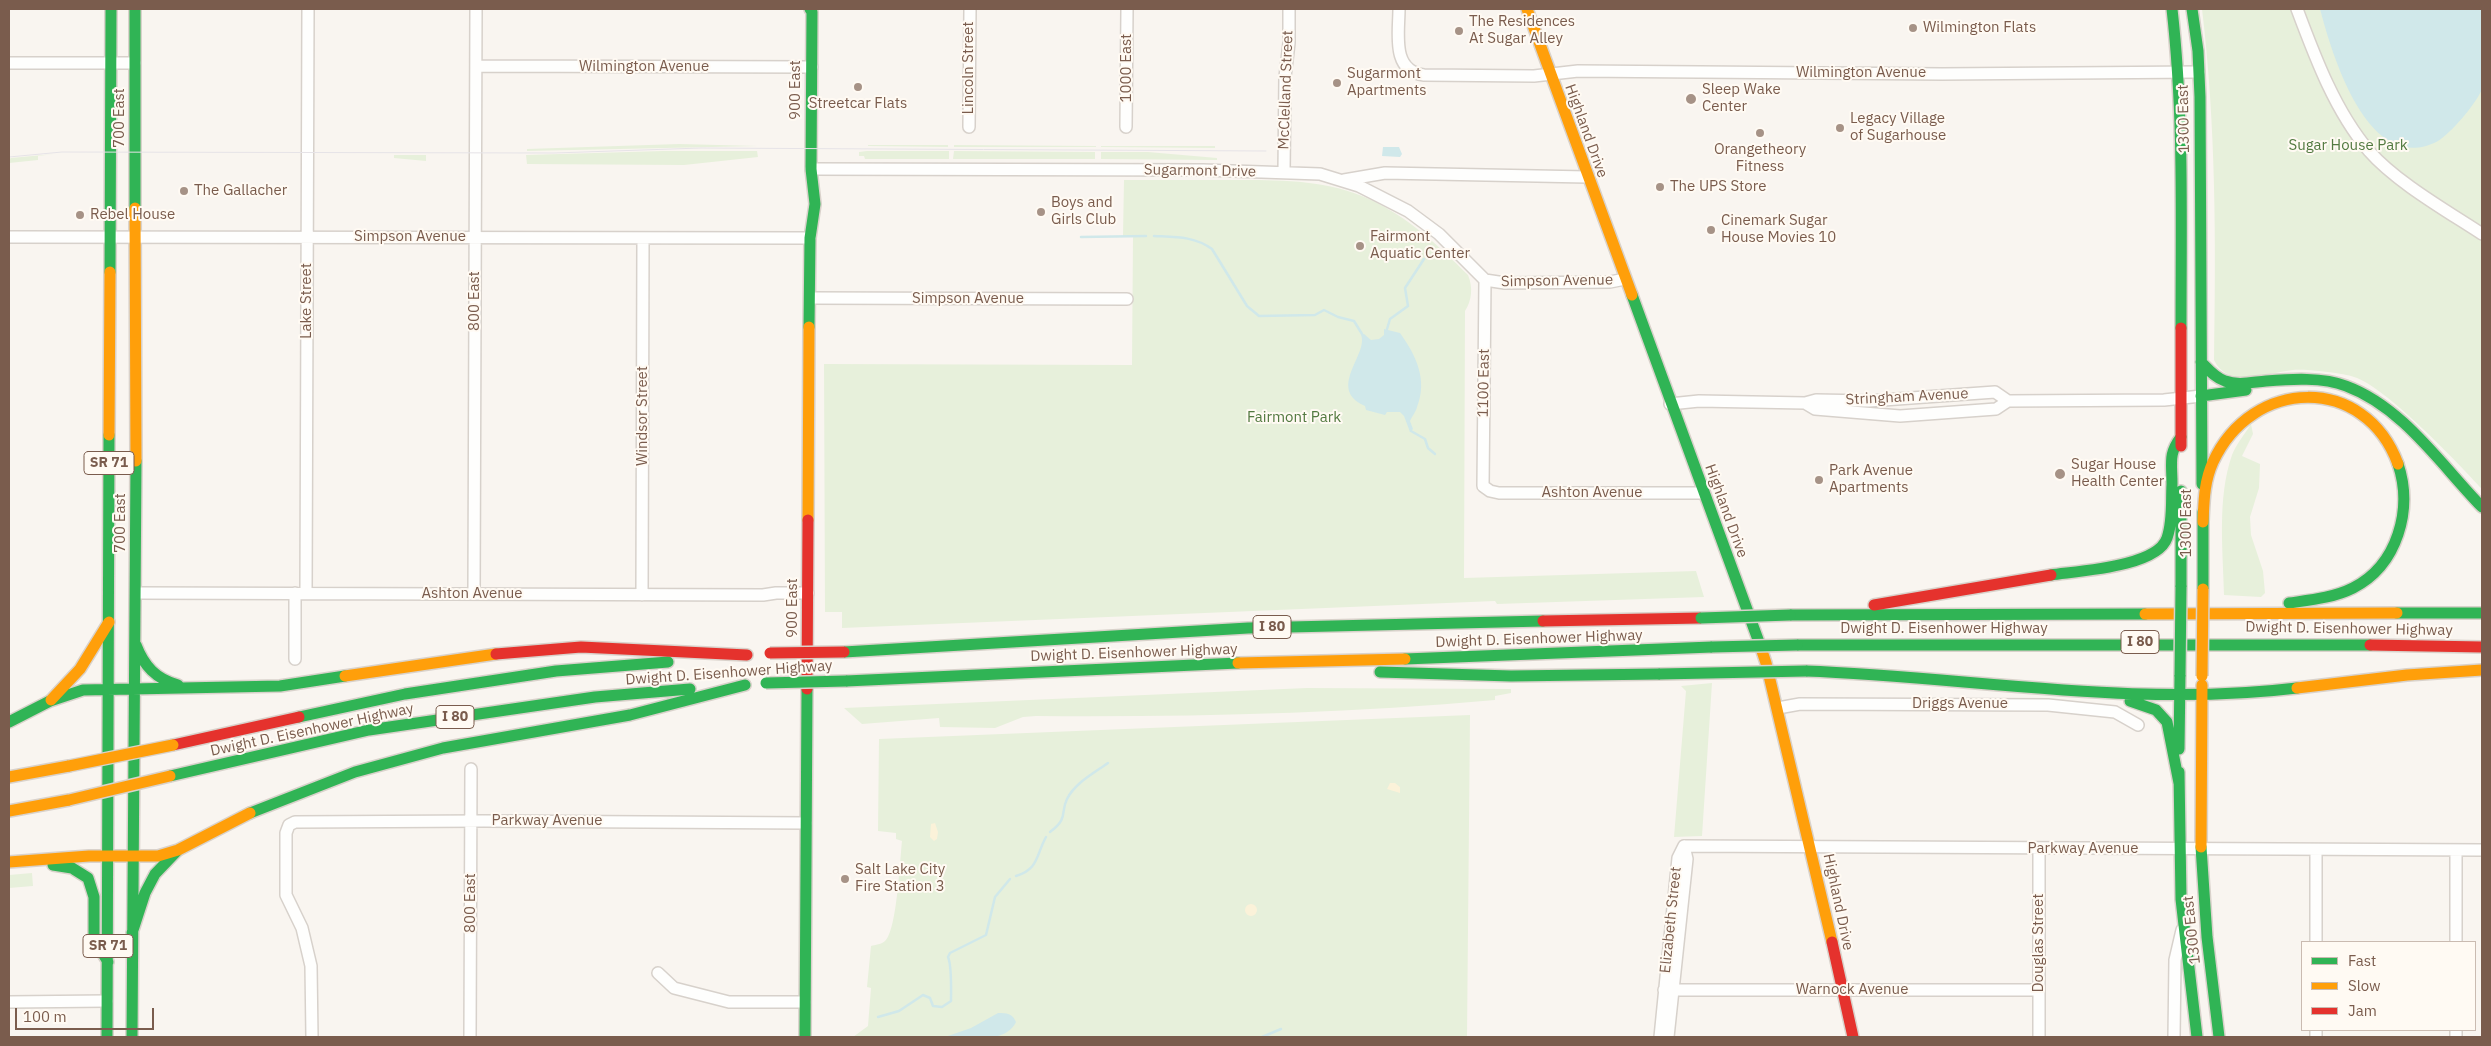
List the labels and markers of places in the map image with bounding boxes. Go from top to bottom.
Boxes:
place label: The Residences At Sugar Alley [1469,13,1575,48]
place label: Wilmington Flats [1923,19,2036,37]
marker: Wilmington Flats [1907,22,1919,34]
marker: The Residences At Sugar Alley [1453,25,1465,37]
place label: Sugarmont Apartments [1347,65,1427,100]
marker: Sugarmont Apartments [1331,77,1343,89]
marker: Streetcar Flats [852,81,864,93]
place label: Sleep Wake Center [1702,81,1781,116]
marker: Sleep Wake Center [1684,92,1698,106]
place label: Streetcar Flats [809,95,907,113]
place label: Legacy Village of Sugarhouse [1850,110,1946,145]
marker: Legacy Village of Sugarhouse [1834,122,1846,134]
marker: Orangetheory Fitness [1754,127,1766,139]
place label: Orangetheory Fitness [1714,141,1806,176]
place label: The UPS Store [1670,178,1766,196]
marker: The UPS Store [1654,181,1666,193]
place label: The Gallacher [194,182,287,200]
marker: The Gallacher [178,185,190,197]
place label: Boys and Girls Club [1051,194,1116,229]
place label: Rebel House [90,206,175,224]
marker: Boys and Girls Club [1035,206,1047,218]
marker: Rebel House [74,209,86,221]
place label: Cinemark Sugar House Movies 10 [1721,212,1836,247]
marker: Cinemark Sugar House Movies 10 [1705,224,1717,236]
place label: Fairmont Aquatic Center [1370,228,1470,263]
marker: Fairmont Aquatic Center [1354,240,1366,252]
place label: Sugar House Health Center [2071,456,2164,491]
place label: Park Avenue Apartments [1829,462,1913,497]
marker: Sugar House Health Center [2053,467,2067,481]
marker: Park Avenue Apartments [1813,474,1825,486]
place label: Salt Lake City Fire Station 3 [855,861,945,896]
marker: Salt Lake City Fire Station 3 [839,873,851,885]

